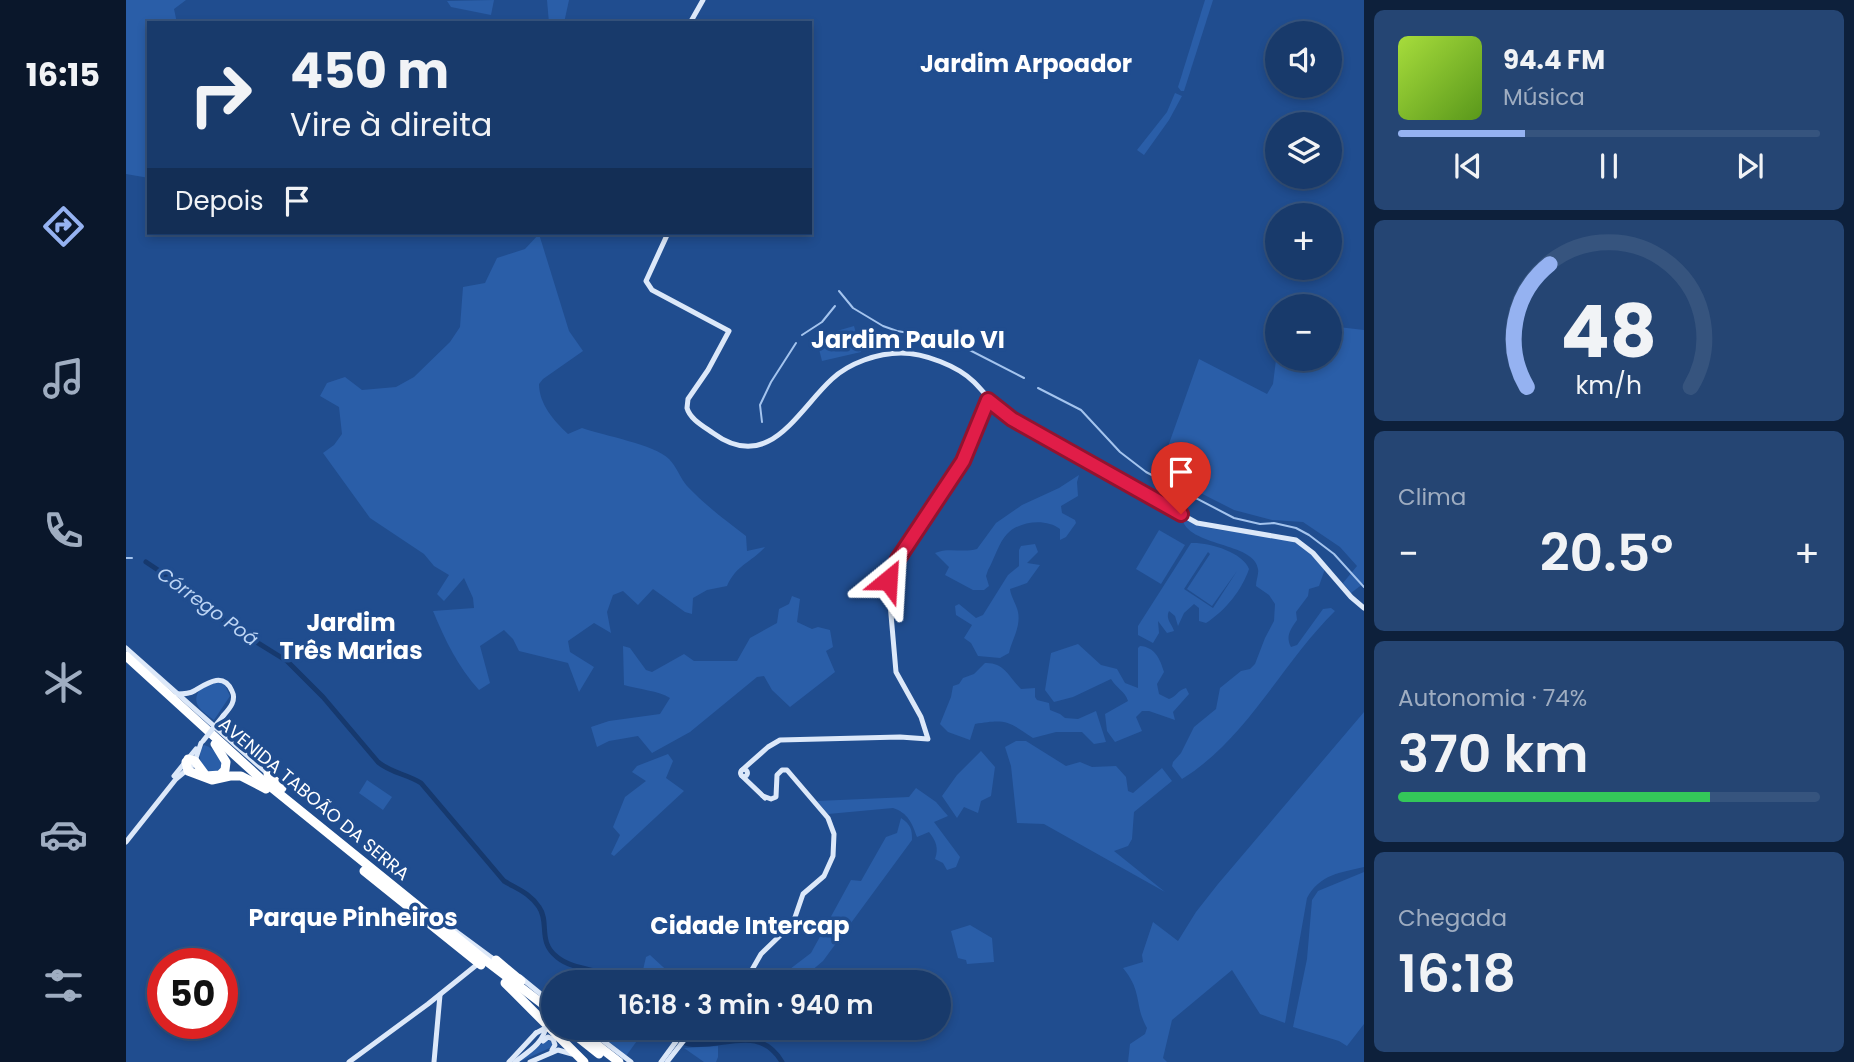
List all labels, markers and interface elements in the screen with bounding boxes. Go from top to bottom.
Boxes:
map controls [1265,21,1342,371]
button: sound [1265,21,1342,98]
text: 450 m [290,37,449,105]
text: 94.4 FM [1503,42,1605,78]
district label: Jardim Arpoador [920,47,1132,80]
icon: right [175,49,266,140]
text: 16:15 [26,52,100,97]
text: Música [1503,81,1585,113]
text: Vire à direita [290,102,492,147]
button: layers [1265,112,1342,189]
icon: previous [1449,147,1487,185]
icon: pause [1590,147,1628,185]
icon: next [1731,147,1769,185]
icon: arrive [278,182,316,220]
text: Depois [175,183,264,219]
icon: directions [39,202,88,251]
button: + [1265,203,1342,280]
text: 48 [1561,281,1657,382]
button: − [1265,294,1342,371]
district label: Jardim Paulo VI [811,323,1005,356]
icon: music [39,354,88,403]
text: km/h [1576,367,1642,402]
pin [1151,442,1211,514]
icon: arrive [1162,453,1200,491]
text: Clima [1398,481,1466,513]
icon: phone [39,506,88,555]
text: 20.5° [1540,516,1673,589]
text: − [1398,527,1419,580]
text: + [1794,527,1820,580]
position arrow [851,543,925,617]
water label: Córrego Poá [151,560,264,653]
district label: Jardim Três Marias [279,606,423,667]
icon: climate [39,658,88,707]
text: Autonomia · 74% [1398,682,1587,714]
street label: AVENIDA TABOÃO DA SERRA [214,711,415,886]
text: 370 km [1398,717,1588,790]
icon: car [39,810,88,859]
district label: Parque Pinheiros [248,901,458,934]
text: Chegada [1398,902,1507,934]
district label: Cidade Intercap [650,909,850,942]
text: 16:18 [1398,937,1516,1010]
speed limit sign: 50 [147,948,238,1039]
icon: filters [39,961,88,1010]
text: 16:18 · 3 min · 940 m [619,987,873,1023]

